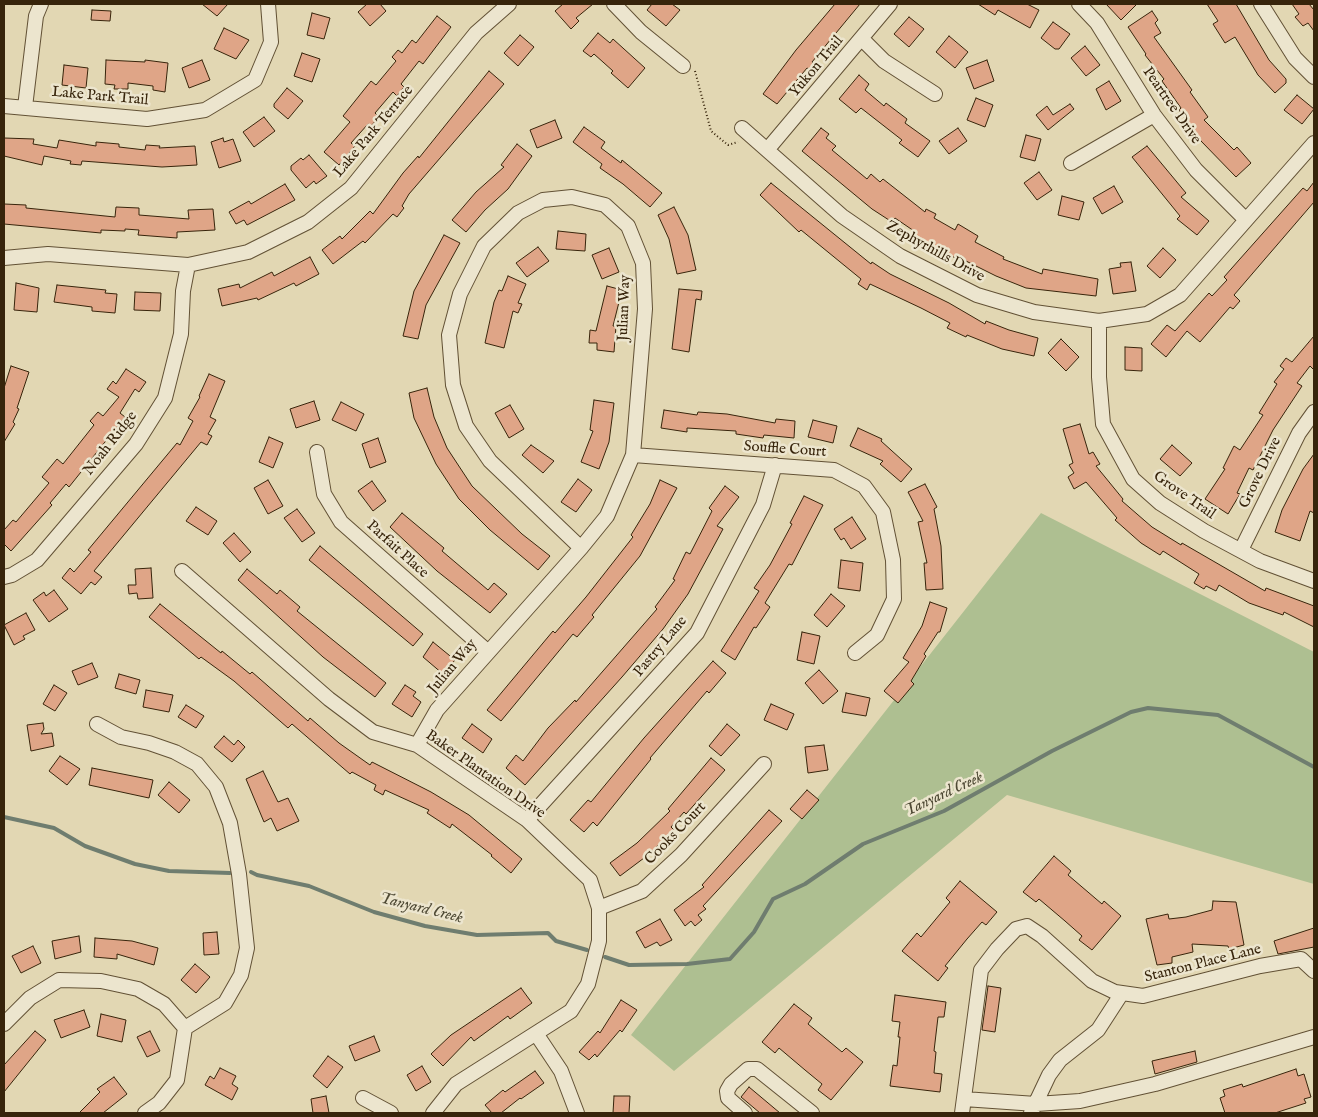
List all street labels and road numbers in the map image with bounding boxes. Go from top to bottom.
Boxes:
street label: Yukon Trail [786,33,848,101]
street label: Peartree Drive [1138,64,1204,148]
street label: Lake Park Terrace [330,82,418,182]
street label: Lake Park Trail [51,84,149,110]
street label: Zephyrhills Drive [883,218,987,286]
street label: Julian Way [615,274,635,342]
street label: Noah Ridge [80,408,142,480]
street label: Grove Drive [1236,434,1286,512]
street label: Souffle Court [743,438,827,462]
street label: Grove Trail [1149,468,1219,524]
street label: Parfait Place [362,517,432,583]
street label: Pastry Lane [630,613,692,681]
street label: Julian Way [425,636,481,698]
street label: Baker Plantation Drive [422,727,548,823]
street label: Cooks Court [642,799,710,869]
street label: Stanton Place Lane [1143,941,1263,987]

